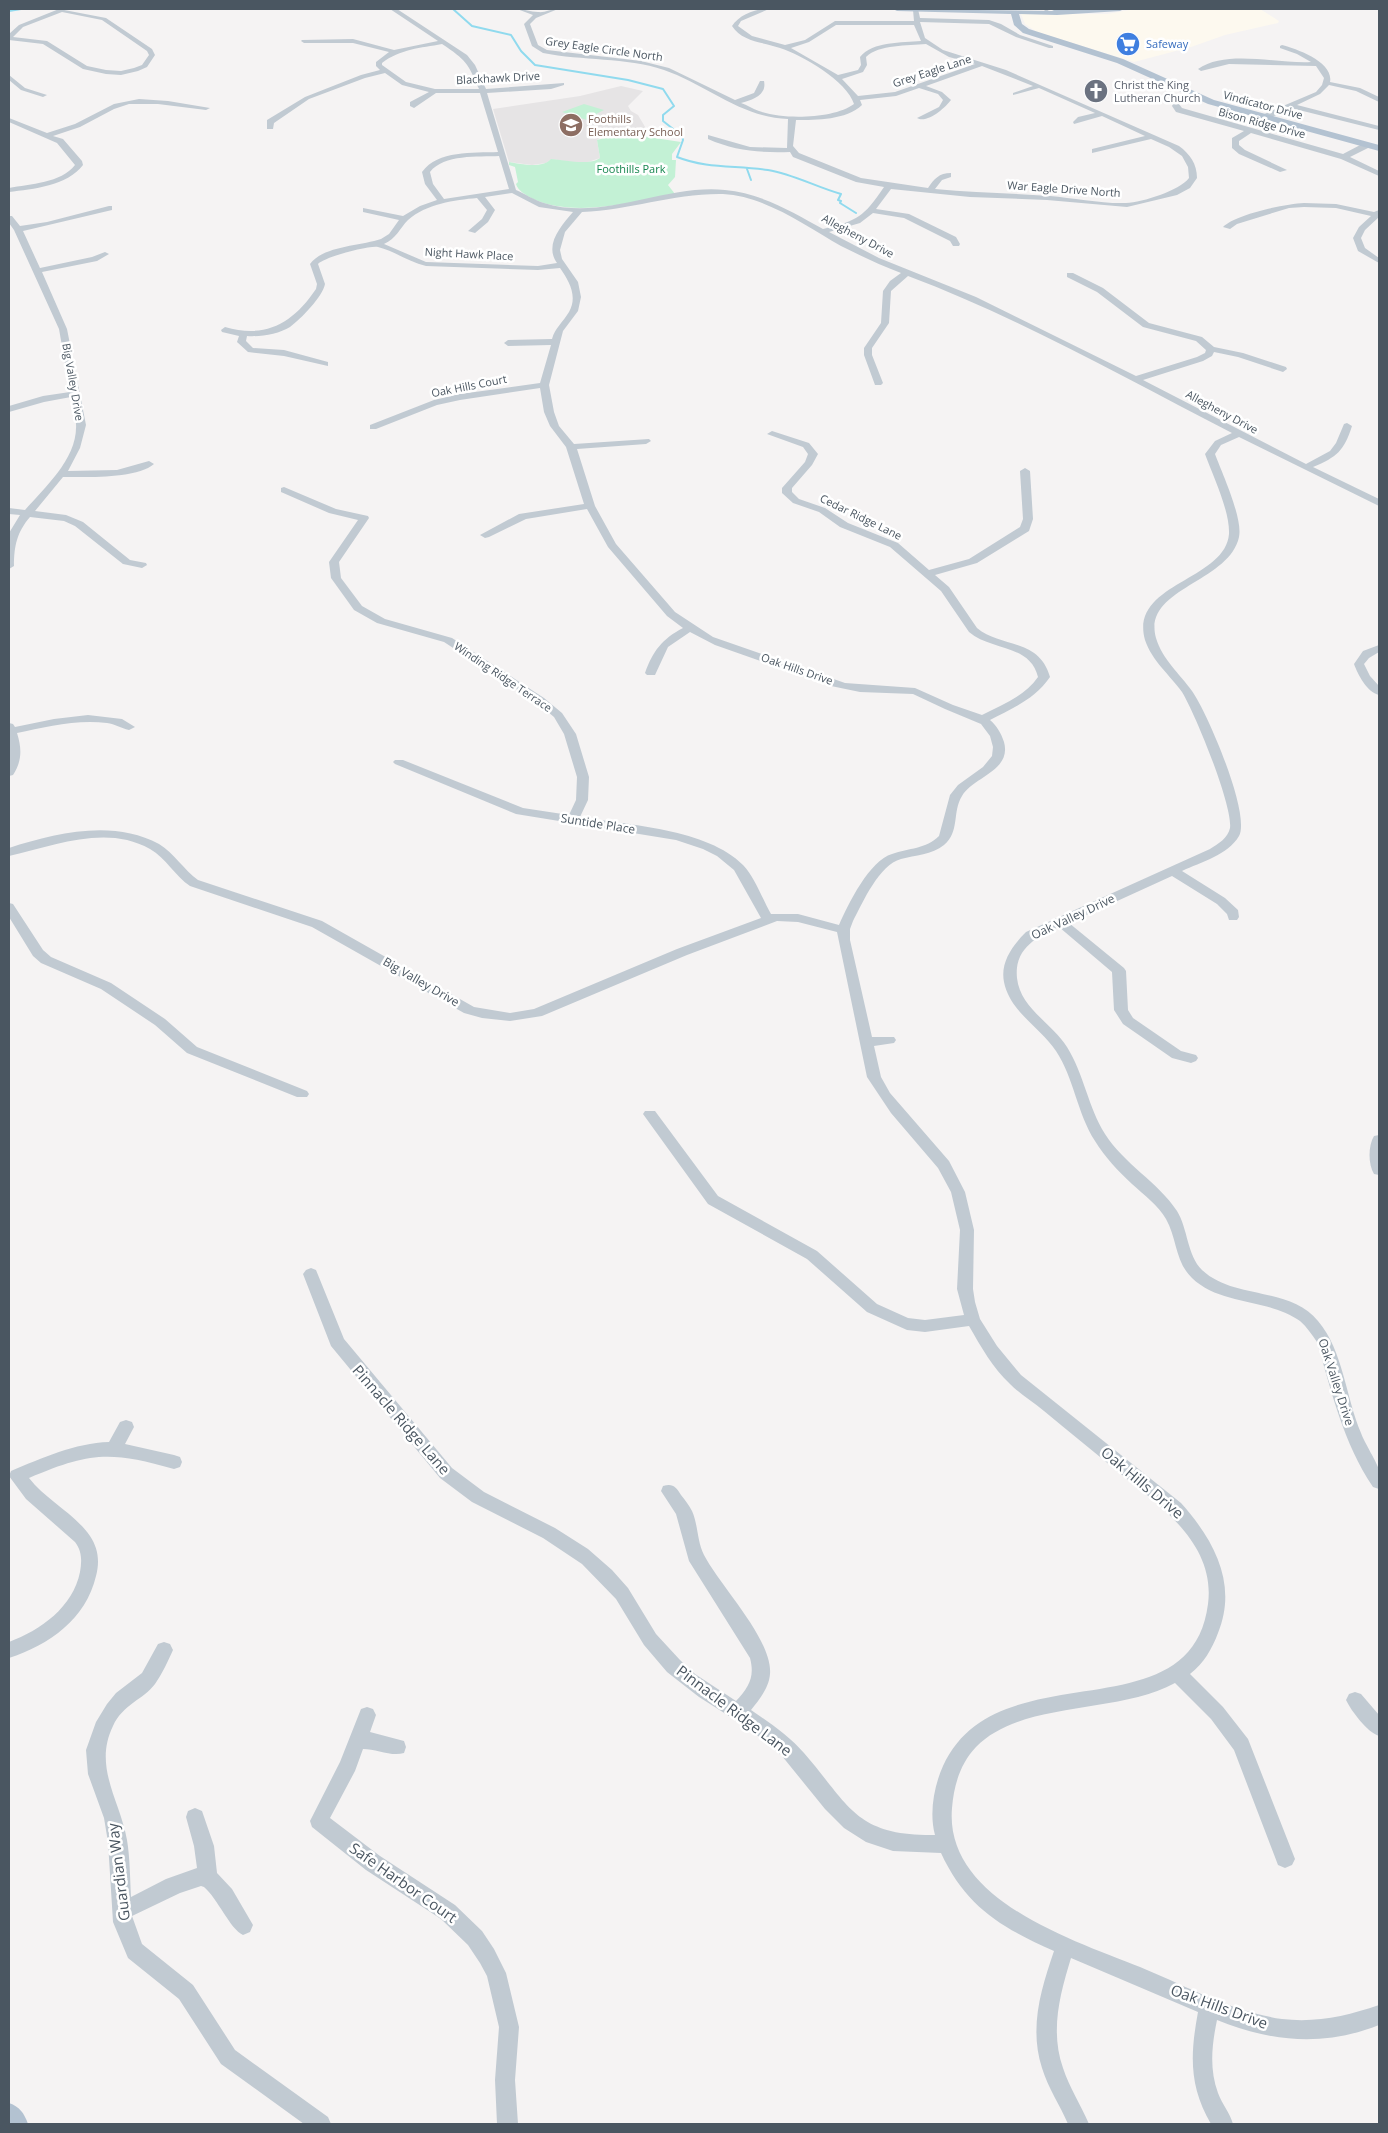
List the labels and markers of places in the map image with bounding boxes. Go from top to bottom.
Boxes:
supermarket icon: Safeway [1115,31,1141,57]
place label: Safeway [1146,36,1189,51]
place label: Christ the King Lutheran Church [1114,77,1200,105]
church icon: Christ the King Lutheran Church [1083,78,1109,104]
place label: Foothills Elementary School [588,111,683,139]
school or university icon: Foothills Elementary School [558,112,584,138]

